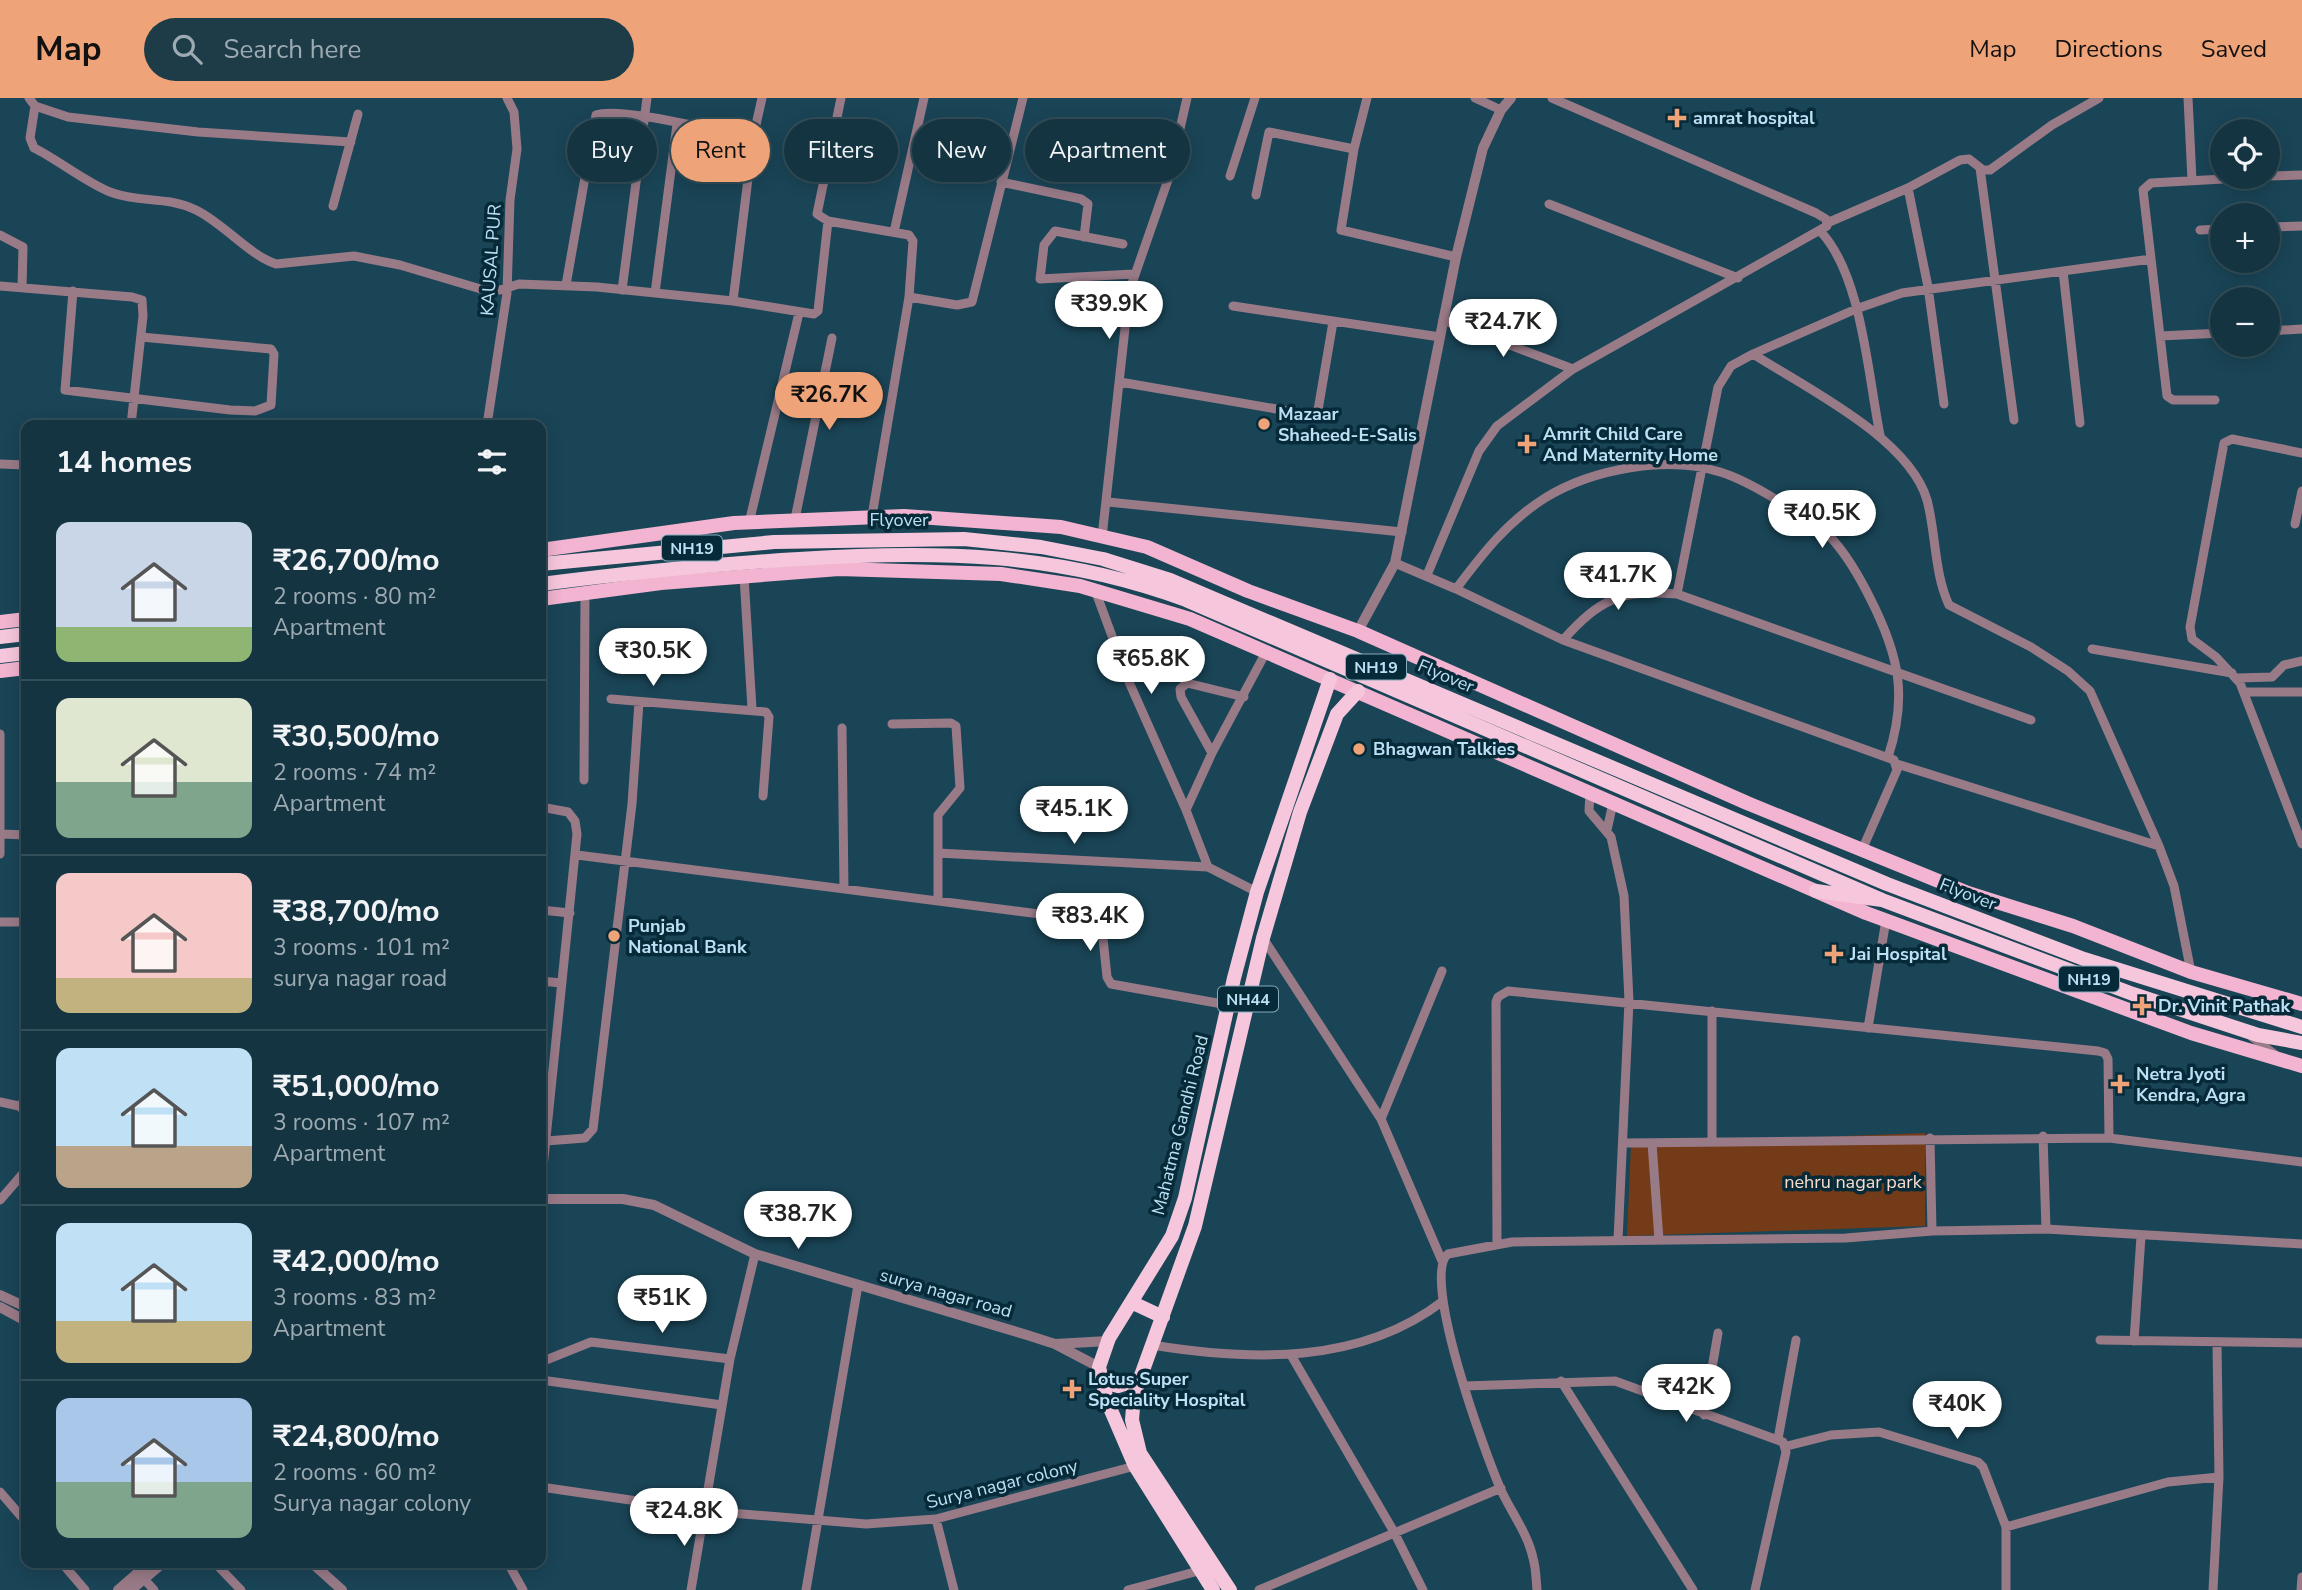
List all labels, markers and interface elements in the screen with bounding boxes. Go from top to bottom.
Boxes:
search box [144,18,634,81]
text: Map [35,27,102,72]
icon: search [168,30,206,68]
text: Search here [224,32,361,67]
text: Map [1969,33,2016,65]
text: Directions [2054,33,2163,65]
text: Saved [2201,33,2267,65]
place label: amrat hospital [1693,106,1815,130]
marker: amrat hospital [1667,108,1687,128]
chip: Buy [567,119,657,182]
chip: Rent [671,119,770,182]
chip: Filters [784,119,898,182]
chip: New [912,119,1011,182]
chip: Apartment [1025,119,1190,182]
map controls [2210,119,2280,357]
button: locate [2210,119,2280,189]
street label: KAUSAL PUR [475,203,507,317]
button: + [2210,203,2280,273]
pin: ₹39.9K [1052,282,1166,341]
button: − [2210,287,2280,357]
text: ₹39.9K [1071,288,1147,319]
pin: ₹24.7K [1446,300,1560,359]
text: ₹24.7K [1465,306,1541,337]
pin: ₹26.7K [772,372,886,432]
text: ₹26.7K [791,379,867,410]
place label: Mazaar Shaheed-E-Salis [1278,402,1417,447]
marker: Mazaar Shaheed-E-Salis [1256,416,1272,432]
place label: Amrit Child Care And Maternity Home [1543,422,1718,467]
marker: Amrit Child Care And Maternity Home [1517,434,1537,454]
text: 14 homes [56,442,192,483]
icon: filters [473,443,511,481]
pin: ₹40.5K [1765,490,1879,550]
text: ₹40.5K [1784,497,1860,528]
street label: Flyover [869,508,929,532]
road number: NH19 [662,536,722,561]
text: ₹26,700/mo [273,540,440,581]
icon: home [112,550,196,634]
pin: ₹41.7K [1561,552,1675,612]
text: ₹41.7K [1580,559,1656,590]
text: 2 rooms · 80 m² [273,581,436,612]
text: Apartment [273,612,385,643]
pin: ₹30.5K [596,628,710,688]
text: ₹30.5K [615,635,691,666]
pin: ₹65.8K [1094,636,1208,696]
text: ₹65.8K [1113,643,1189,674]
street label: Flyover [1414,653,1478,699]
road number: NH19 [1346,654,1406,680]
text: ₹30,500/mo [273,716,440,757]
icon: home [112,726,196,810]
place label: Bhagwan Talkies [1373,737,1515,761]
marker: Bhagwan Talkies [1351,741,1367,757]
text: 2 rooms · 74 m² [273,757,436,788]
pin: ₹45.1K [1017,786,1131,846]
text: Apartment [273,788,385,819]
text: ₹45.1K [1036,793,1112,824]
street label: Flyover [1936,872,2000,916]
text: ₹38,700/mo [273,891,440,932]
pin: ₹83.4K [1033,894,1147,953]
text: ₹83.4K [1052,900,1128,931]
icon: home [112,901,196,985]
place label: Punjab National Bank [628,914,747,959]
marker: Punjab National Bank [606,928,622,944]
text: 3 rooms · 101 m² [273,932,450,963]
place label: Jai Hospital [1849,942,1947,966]
marker: Jai Hospital [1824,944,1844,964]
text: surya nagar road [273,963,447,994]
road number: NH19 [2059,966,2119,992]
road number: NH44 [1218,986,1278,1012]
place label: Dr. Vinit Pathak [2158,994,2290,1018]
marker: Dr. Vinit Pathak [2132,996,2152,1016]
street label: Mahatma Gandhi Road [1146,1032,1214,1218]
place label: Netra Jyoti Kendra, Agra [2136,1062,2246,1107]
text: ₹51,000/mo [273,1066,440,1107]
marker: Netra Jyoti Kendra, Agra [2110,1074,2130,1094]
icon: home [112,1076,196,1160]
text: 3 rooms · 107 m² [273,1107,450,1138]
text: Apartment [273,1138,385,1169]
park label: nehru nagar park [1784,1170,1923,1194]
pin: ₹38.7K [741,1192,855,1251]
text: ₹38.7K [760,1198,836,1229]
text: ₹42,000/mo [273,1241,440,1282]
icon: home [112,1251,196,1335]
street label: surya nagar road [877,1263,1015,1323]
pin: ₹51K [621,1276,703,1335]
text: 3 rooms · 83 m² [273,1282,436,1313]
text: ₹51K [634,1282,690,1313]
text: Apartment [273,1313,385,1344]
pin: ₹42K [1645,1364,1727,1424]
place label: Lotus Super Speciality Hospital [1088,1367,1246,1412]
text: ₹42K [1658,1371,1714,1402]
marker: Lotus Super Speciality Hospital [1062,1379,1082,1399]
pin: ₹40K [1916,1382,1998,1441]
text: ₹40K [1929,1388,1985,1419]
text: ₹24,800/mo [273,1416,440,1457]
icon: home [112,1426,196,1510]
street label: Surya nagar colony [924,1453,1081,1514]
text: 2 rooms · 60 m² [273,1457,436,1488]
text: Surya nagar colony [273,1488,471,1519]
pin: ₹24.8K [627,1488,741,1548]
text: ₹24.8K [646,1495,722,1526]

